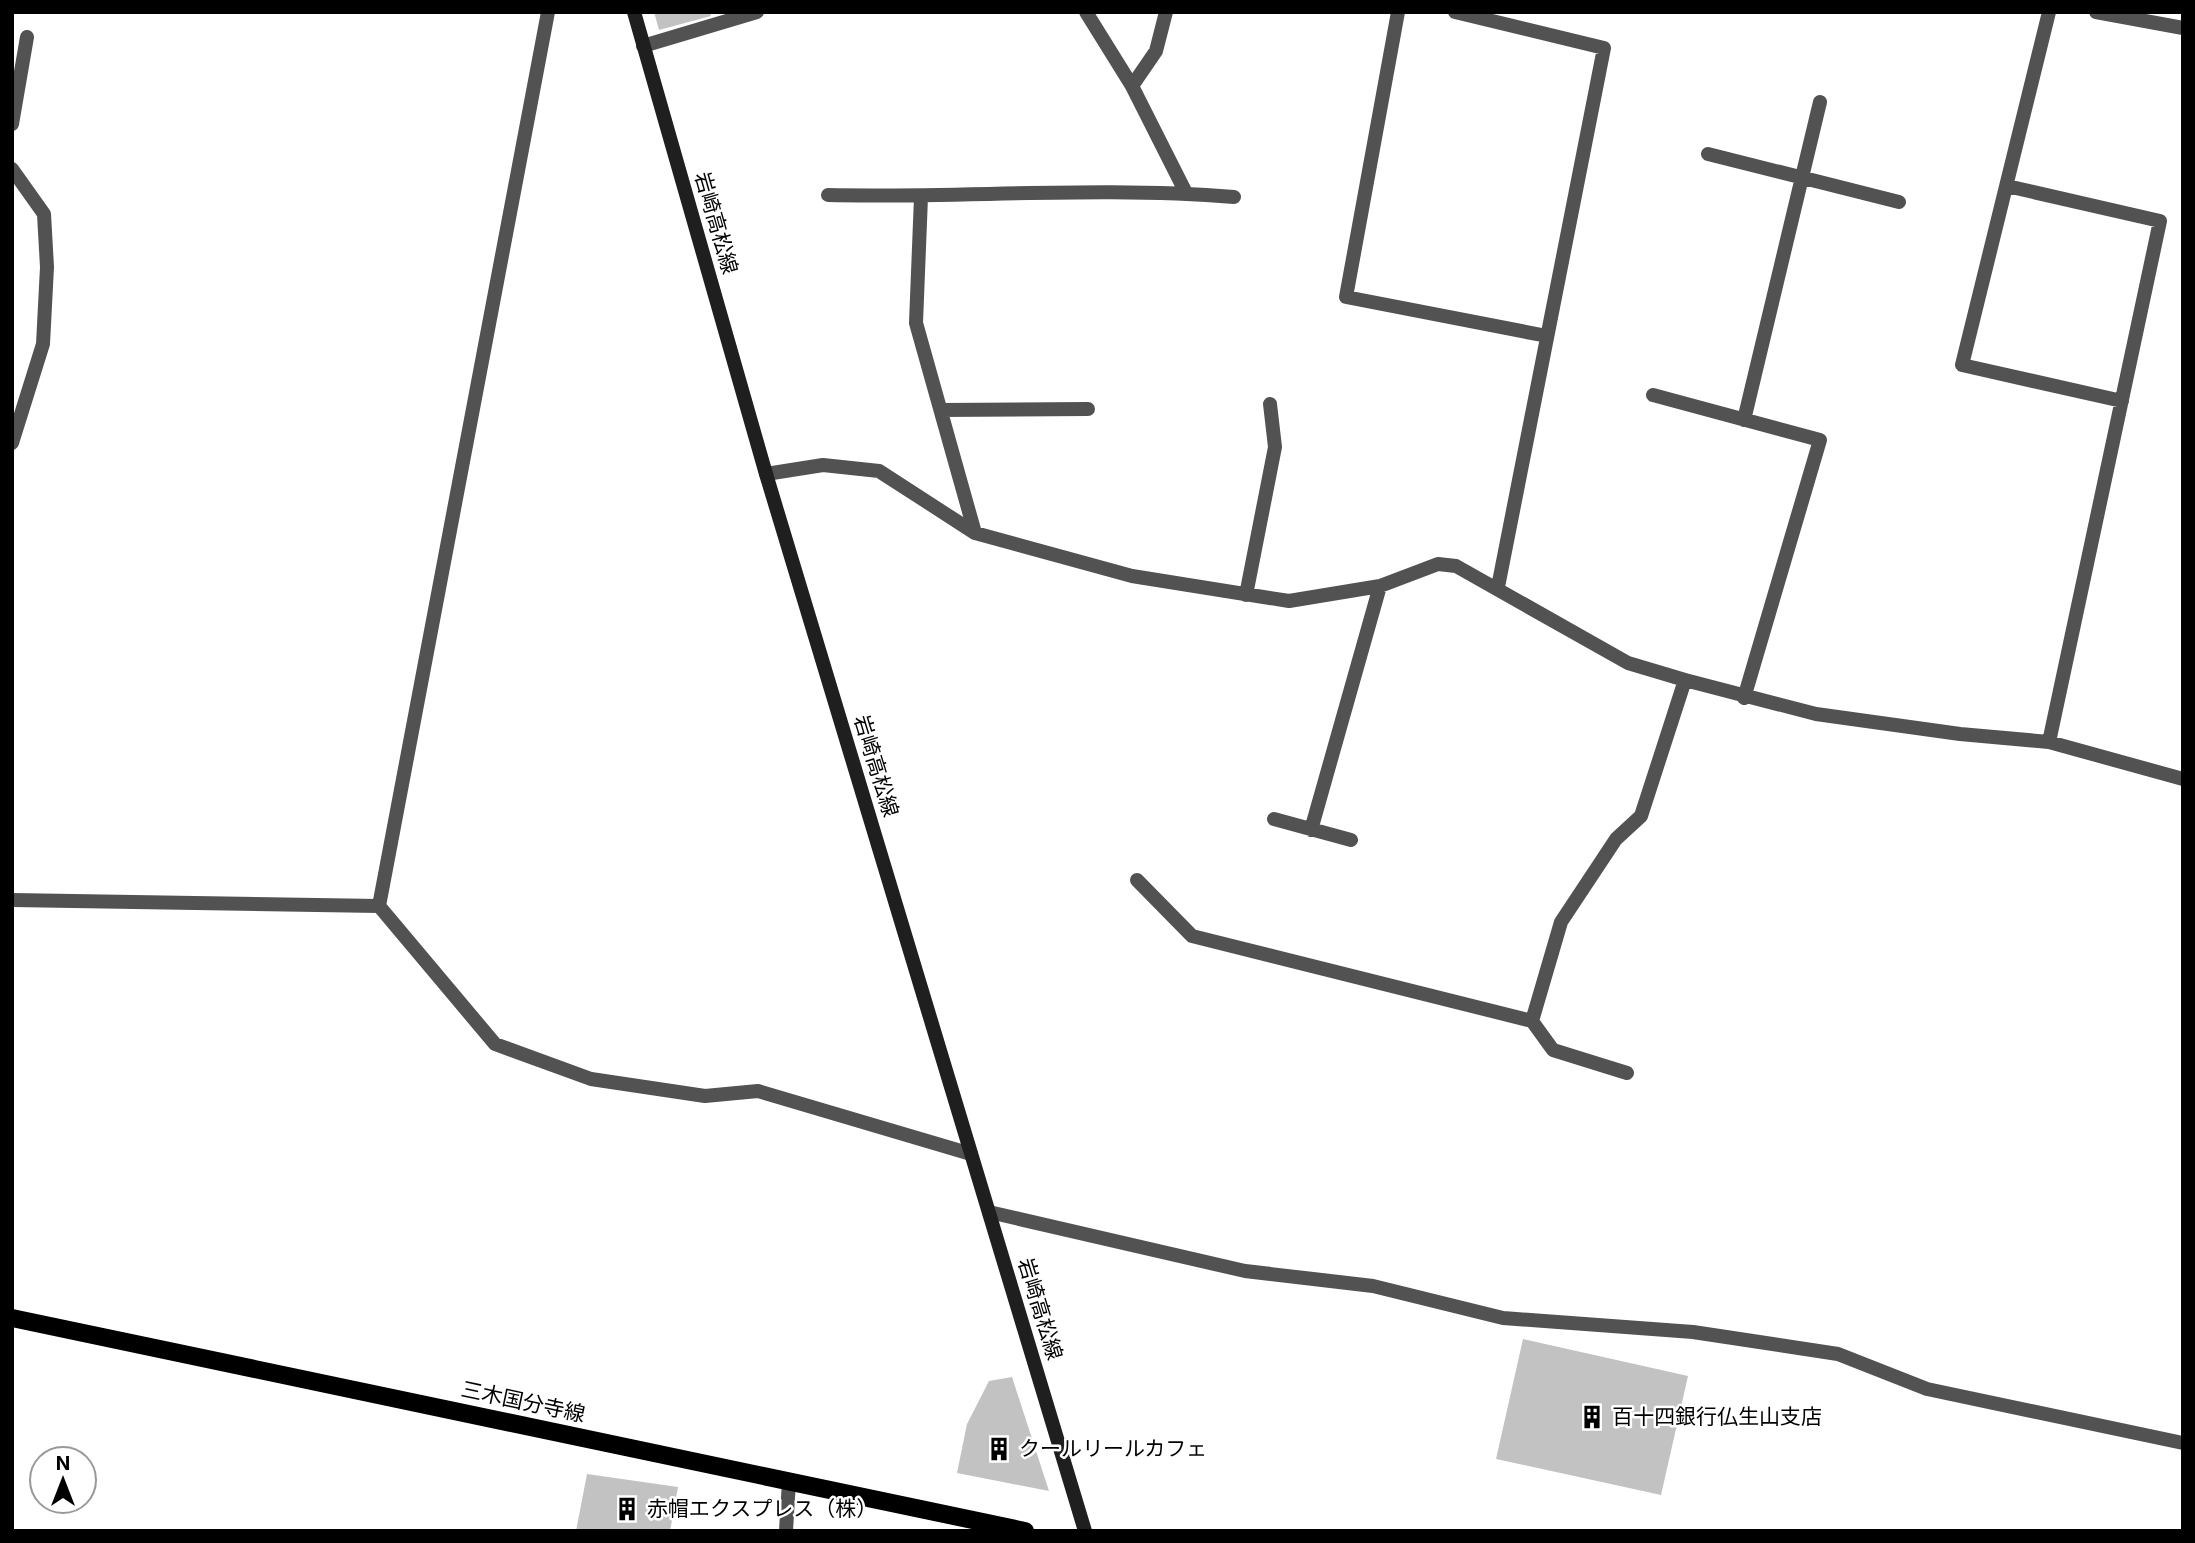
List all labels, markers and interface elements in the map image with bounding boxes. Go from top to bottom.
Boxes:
street label: 岩崎高松線 [690,169,743,277]
street label: 岩崎高松線 [849,712,904,820]
street label: 岩崎高松線 [1013,1255,1068,1363]
street label: 三木国分寺線 [459,1376,587,1427]
building icon: 百十四銀行仏生山支店 [1578,1403,1606,1431]
place label: 百十四銀行仏生山支店 [1612,1404,1822,1429]
building icon: クールリールカフェ [985,1435,1013,1463]
place label: クールリールカフェ [1019,1436,1207,1461]
north arrow [28,1445,98,1515]
text: N [56,1452,70,1475]
building icon: 赤帽エクスプレス（株） [613,1495,641,1523]
place label: 赤帽エクスプレス（株） [647,1496,877,1521]

